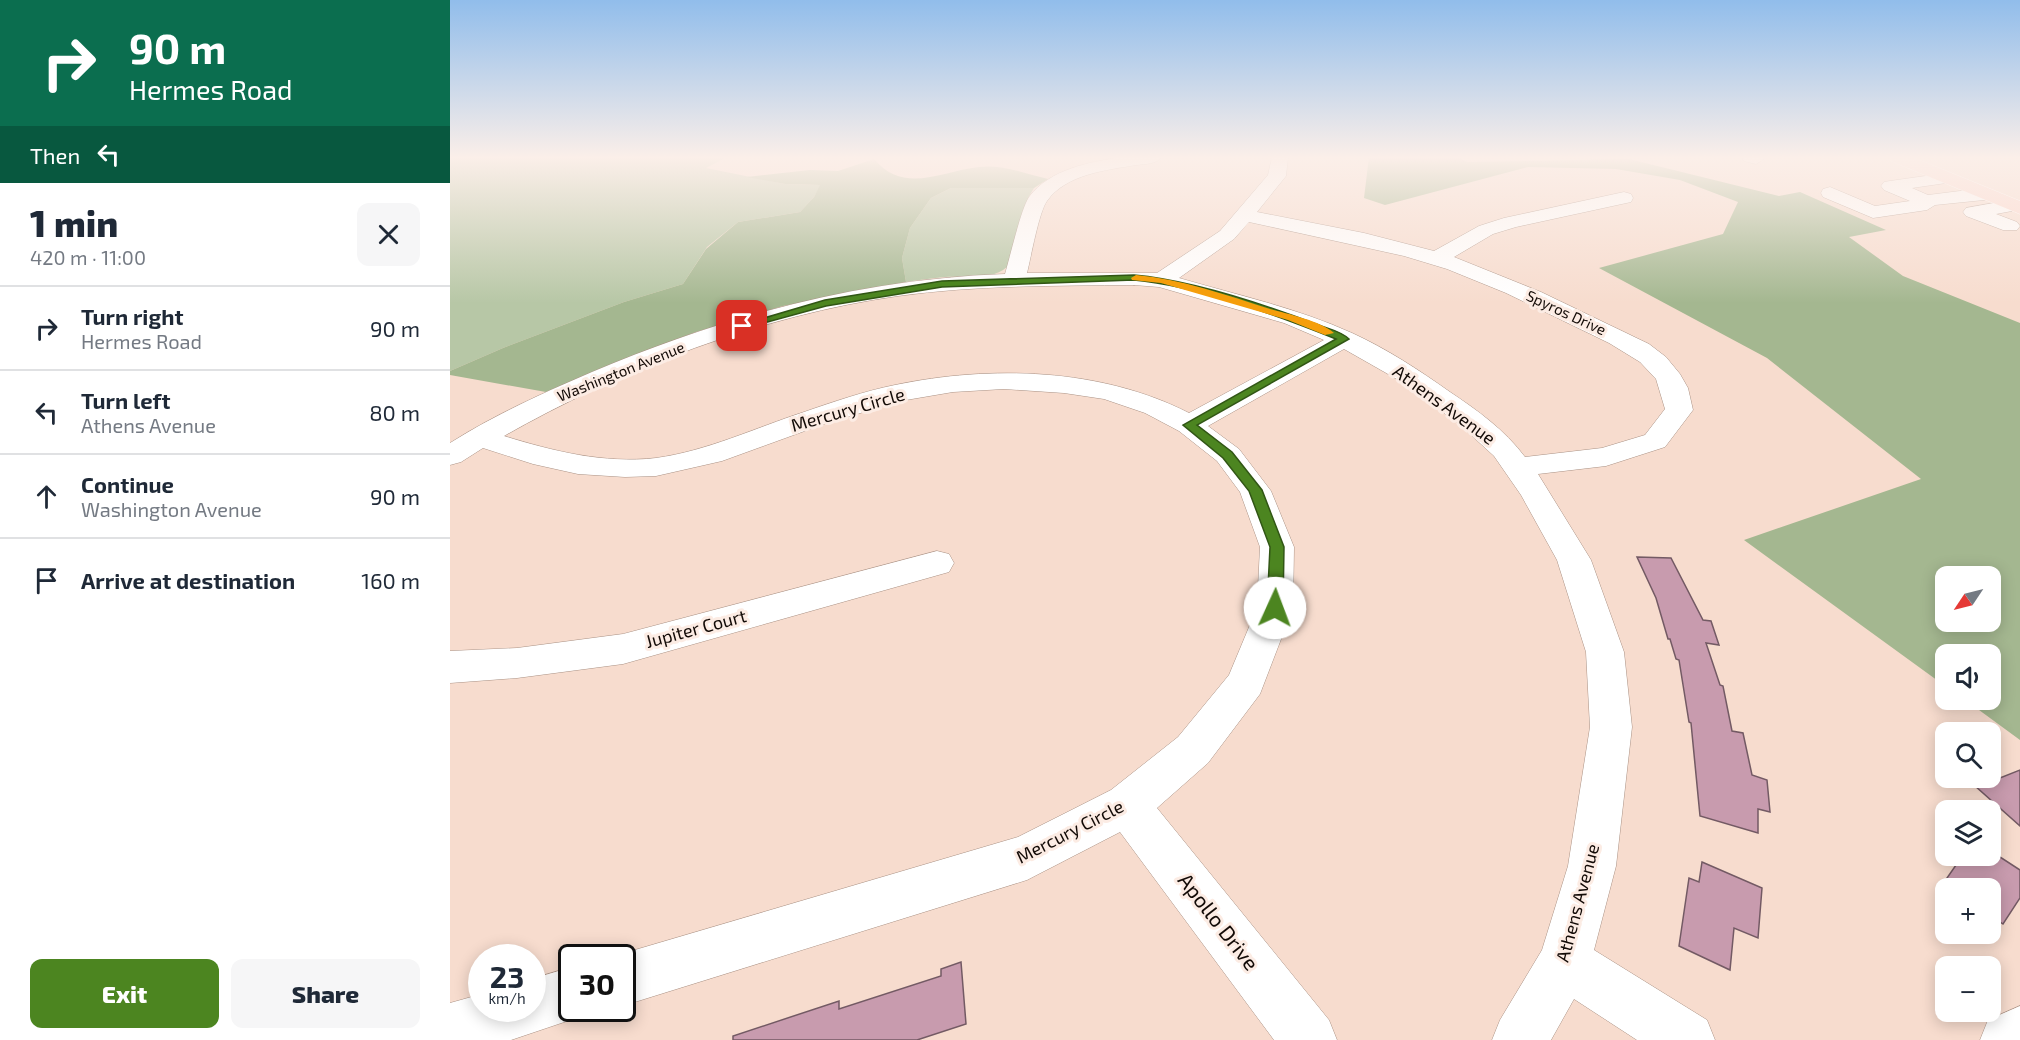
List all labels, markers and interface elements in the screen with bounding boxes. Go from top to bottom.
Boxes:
text: 90 m [129,22,226,72]
icon: right [30,24,108,102]
text: Hermes Road [129,73,292,105]
icon: left [92,138,125,171]
text: Then [30,142,80,168]
text: 1 min [30,201,118,244]
button: close [357,203,420,266]
text: 420 m · 11:00 [30,245,146,269]
street label: Spyros Drive [1524,286,1609,338]
pin [716,300,767,351]
text: Turn right [81,303,183,329]
icon: arrive [725,309,758,342]
icon: right [30,312,63,345]
text: 90 m [370,315,420,341]
text: Hermes Road [81,329,202,353]
street label: Washington Avenue [554,337,687,405]
street label: Athens Avenue [1389,360,1500,449]
street label: Mercury Circle [788,382,907,436]
text: Turn left [81,387,170,413]
icon: left [30,396,63,429]
text: 80 m [369,399,420,425]
text: Athens Avenue [81,413,216,437]
text: Continue [81,471,174,497]
icon: ahead [30,480,63,513]
text: 90 m [370,483,420,509]
text: Washington Avenue [81,497,262,521]
icon: arrive [30,564,63,597]
north arrow [1935,566,2001,632]
map controls [1935,566,2001,1022]
text: Arrive at destination [81,567,295,593]
text: 160 m [361,567,420,593]
position arrow [1243,576,1307,640]
street label: Jupiter Court [643,604,749,652]
button: sound [1935,644,2001,710]
button: search [1935,722,2001,788]
street label: Mercury Circle [1012,795,1127,868]
button: layers [1935,800,2001,866]
street label: Athens Avenue [1551,841,1603,964]
street label: Apollo Drive [1174,868,1265,975]
button: + [1935,878,2001,944]
speed limit sign: 30 [558,944,636,1022]
button: − [1935,956,2001,1022]
text: 23 [490,958,524,994]
button: Exit [30,959,219,1028]
button: Share [231,959,420,1028]
text: km/h [488,989,526,1007]

